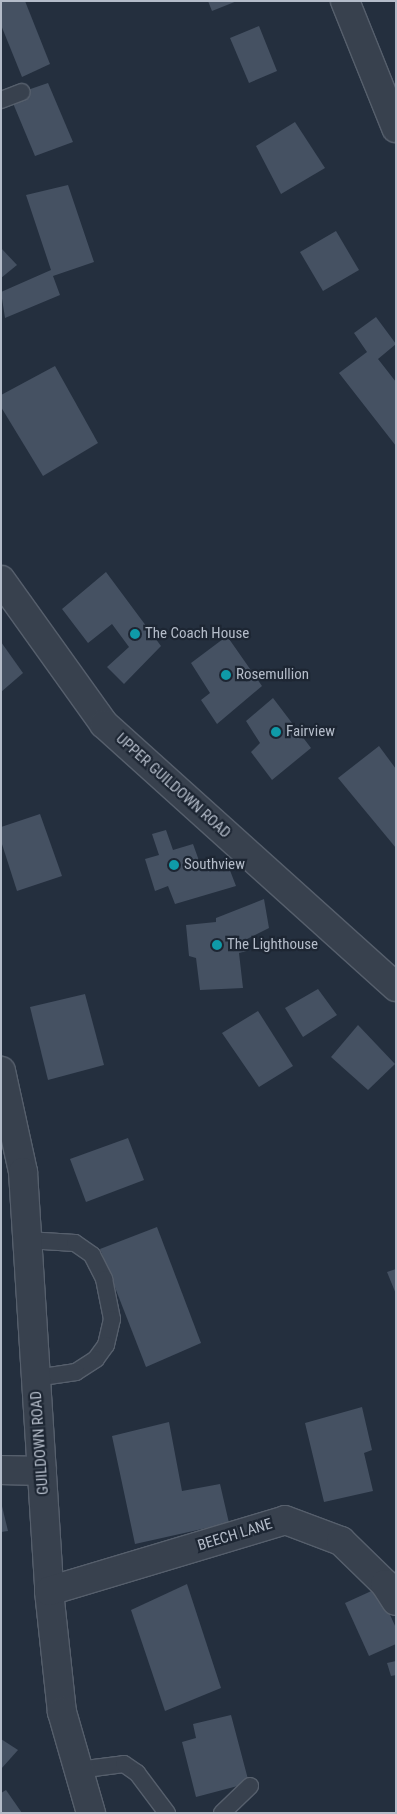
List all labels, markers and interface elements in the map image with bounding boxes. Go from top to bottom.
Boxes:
place label: The Coach House [145,625,249,643]
marker: The Coach House [129,628,141,640]
place label: Rosemullion [236,666,309,684]
marker: Rosemullion [220,669,232,681]
place label: Fairview [286,723,335,741]
marker: Fairview [270,726,282,738]
street label: UPPER GUILDOWN ROAD [112,730,234,842]
place label: Southview [184,856,245,874]
marker: Southview [168,859,180,871]
place label: The Lighthouse [227,936,318,954]
marker: The Lighthouse [211,939,223,951]
street label: GUILDOWN ROAD [27,1391,53,1495]
street label: BEECH LANE [196,1515,274,1555]

